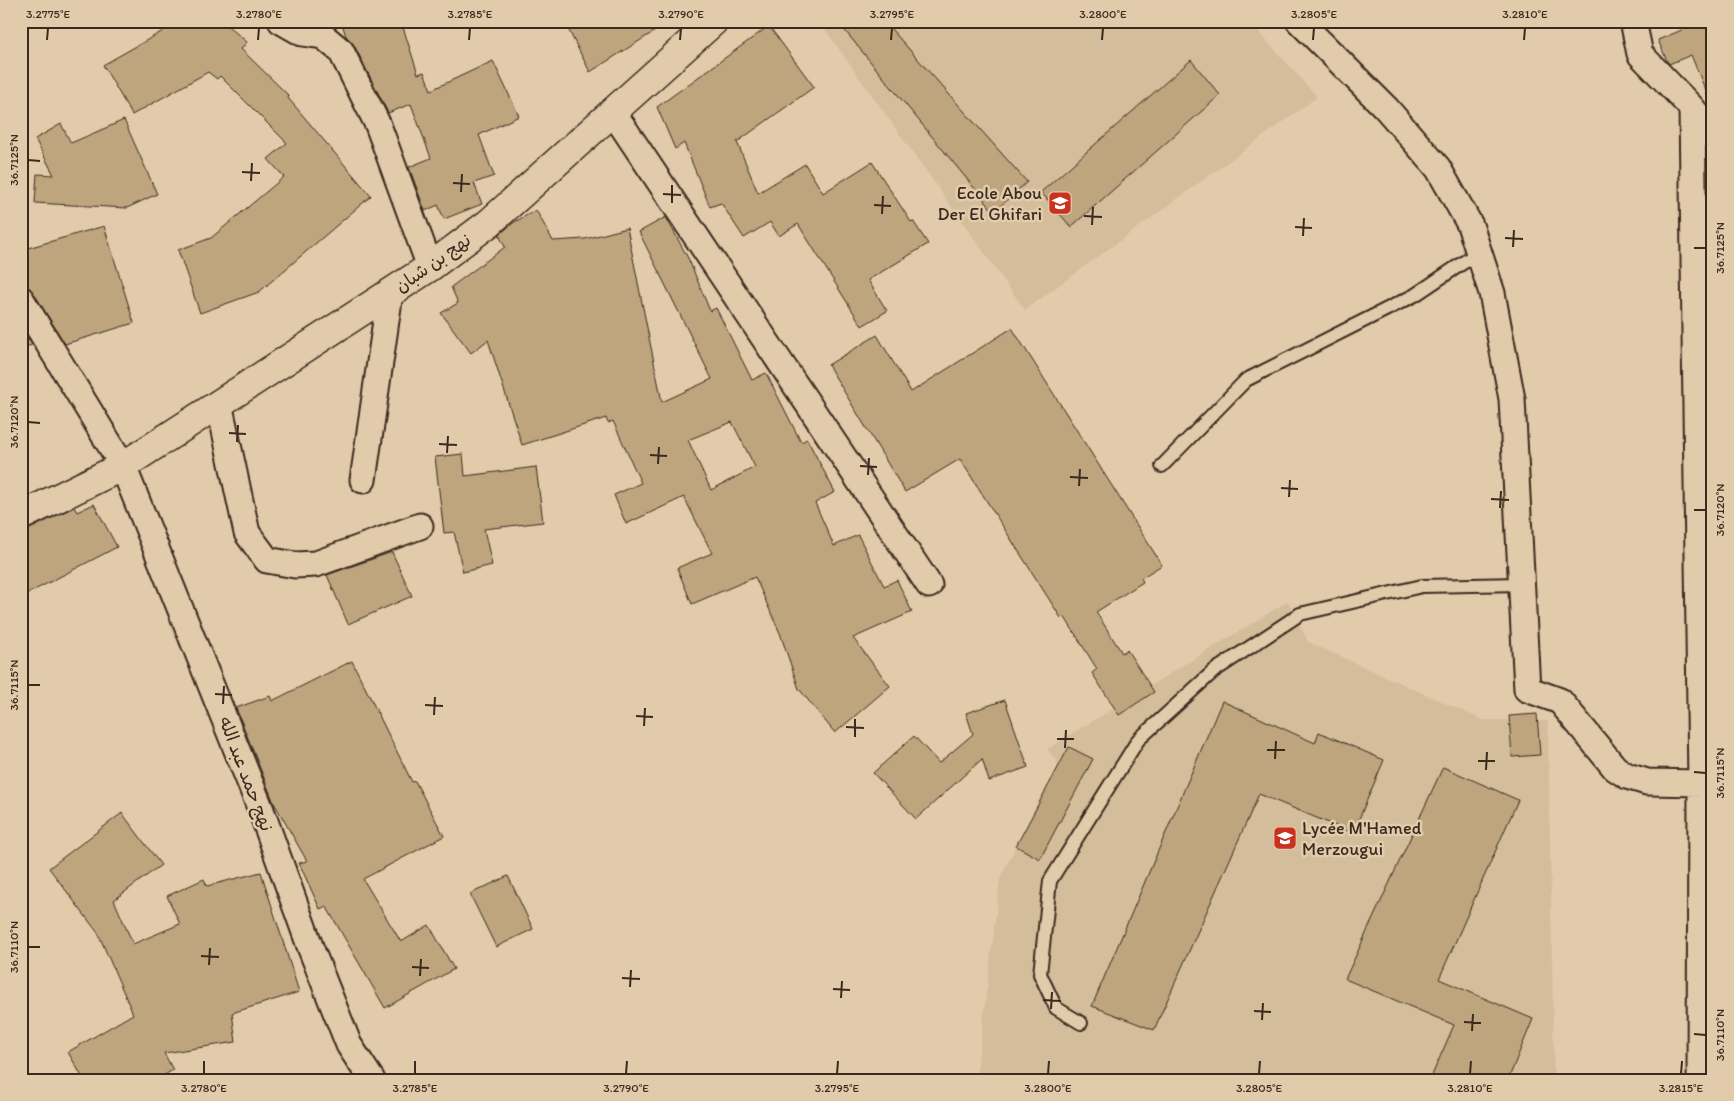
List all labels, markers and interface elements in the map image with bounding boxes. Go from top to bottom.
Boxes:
text: 3.2775°E [26,7,70,21]
text: 3.2780°E [236,7,282,21]
text: 3.2785°E [448,7,493,21]
text: 3.2790°E [658,7,704,21]
text: 3.2795°E [870,7,915,21]
text: 3.2800°E [1079,7,1127,21]
text: 3.2805°E [1291,7,1337,21]
text: 3.2810°E [1502,7,1548,21]
text: 36.7125°N [7,134,21,186]
place label: Ecole Abou Der El Ghifari [938,182,1042,225]
school or university icon: Ecole Abou Der El Ghifari [1047,190,1073,216]
text: 36.7125°N [1713,222,1727,274]
street label: نهج بن شبان [391,229,476,298]
text: 36.7120°N [7,396,21,448]
text: 36.7120°N [1713,484,1727,536]
text: 36.7115°N [7,660,21,710]
street label: نهج حمد عبد الله [213,714,278,835]
text: 36.7115°N [1713,748,1727,798]
place label: Lycée M'Hamed Merzougui [1302,817,1422,860]
school or university icon: Lycée M'Hamed Merzougui [1272,825,1298,851]
text: 36.7110°N [7,921,21,973]
text: 36.7110°N [1713,1009,1727,1061]
text: 3.2780°E [181,1081,227,1095]
text: 3.2785°E [393,1081,438,1095]
text: 3.2790°E [603,1081,649,1095]
text: 3.2795°E [815,1081,860,1095]
text: 3.2800°E [1024,1081,1072,1095]
text: 3.2805°E [1236,1081,1282,1095]
text: 3.2810°E [1447,1081,1493,1095]
text: 3.2815°E [1659,1081,1704,1095]

